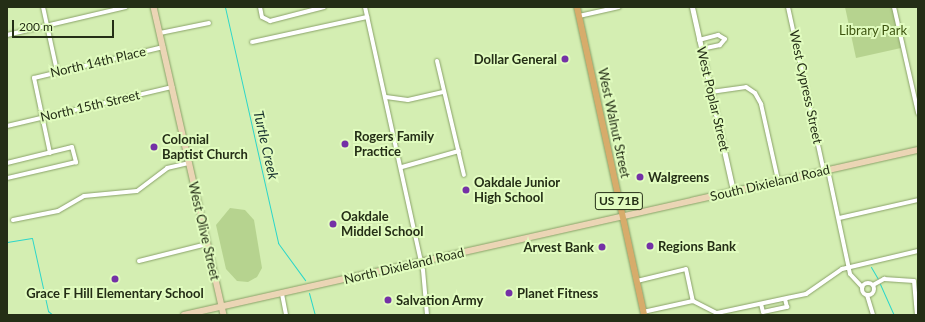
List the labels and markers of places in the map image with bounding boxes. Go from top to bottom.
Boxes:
place label: Dollar General [473,51,557,67]
marker: Dollar General [560,54,570,64]
place label: Rogers Family Practice [354,129,434,160]
place label: Colonial Baptist Church [162,132,248,163]
marker: Rogers Family Practice [339,138,351,150]
marker: Colonial Baptist Church [149,142,159,152]
place label: Walgreens [648,169,709,185]
marker: Walgreens [635,172,645,182]
place label: Oakdale Junior High School [474,175,561,206]
marker: Oakdale Junior High School [461,185,471,195]
place label: Oakdale Middel School [341,209,423,240]
marker: Oakdale Middel School [328,219,338,229]
place label: Regions Bank [658,238,736,254]
place label: Arvest Bank [523,239,594,255]
marker: Regions Bank [645,241,655,251]
marker: Arvest Bank [597,242,607,252]
marker: Grace F Hill Elementary School [110,274,120,284]
place label: Grace F Hill Elementary School [26,285,204,301]
place label: Planet Fitness [517,285,598,301]
marker: Planet Fitness [504,288,514,298]
place label: Salvation Army [396,292,484,308]
marker: Salvation Army [383,295,393,305]

